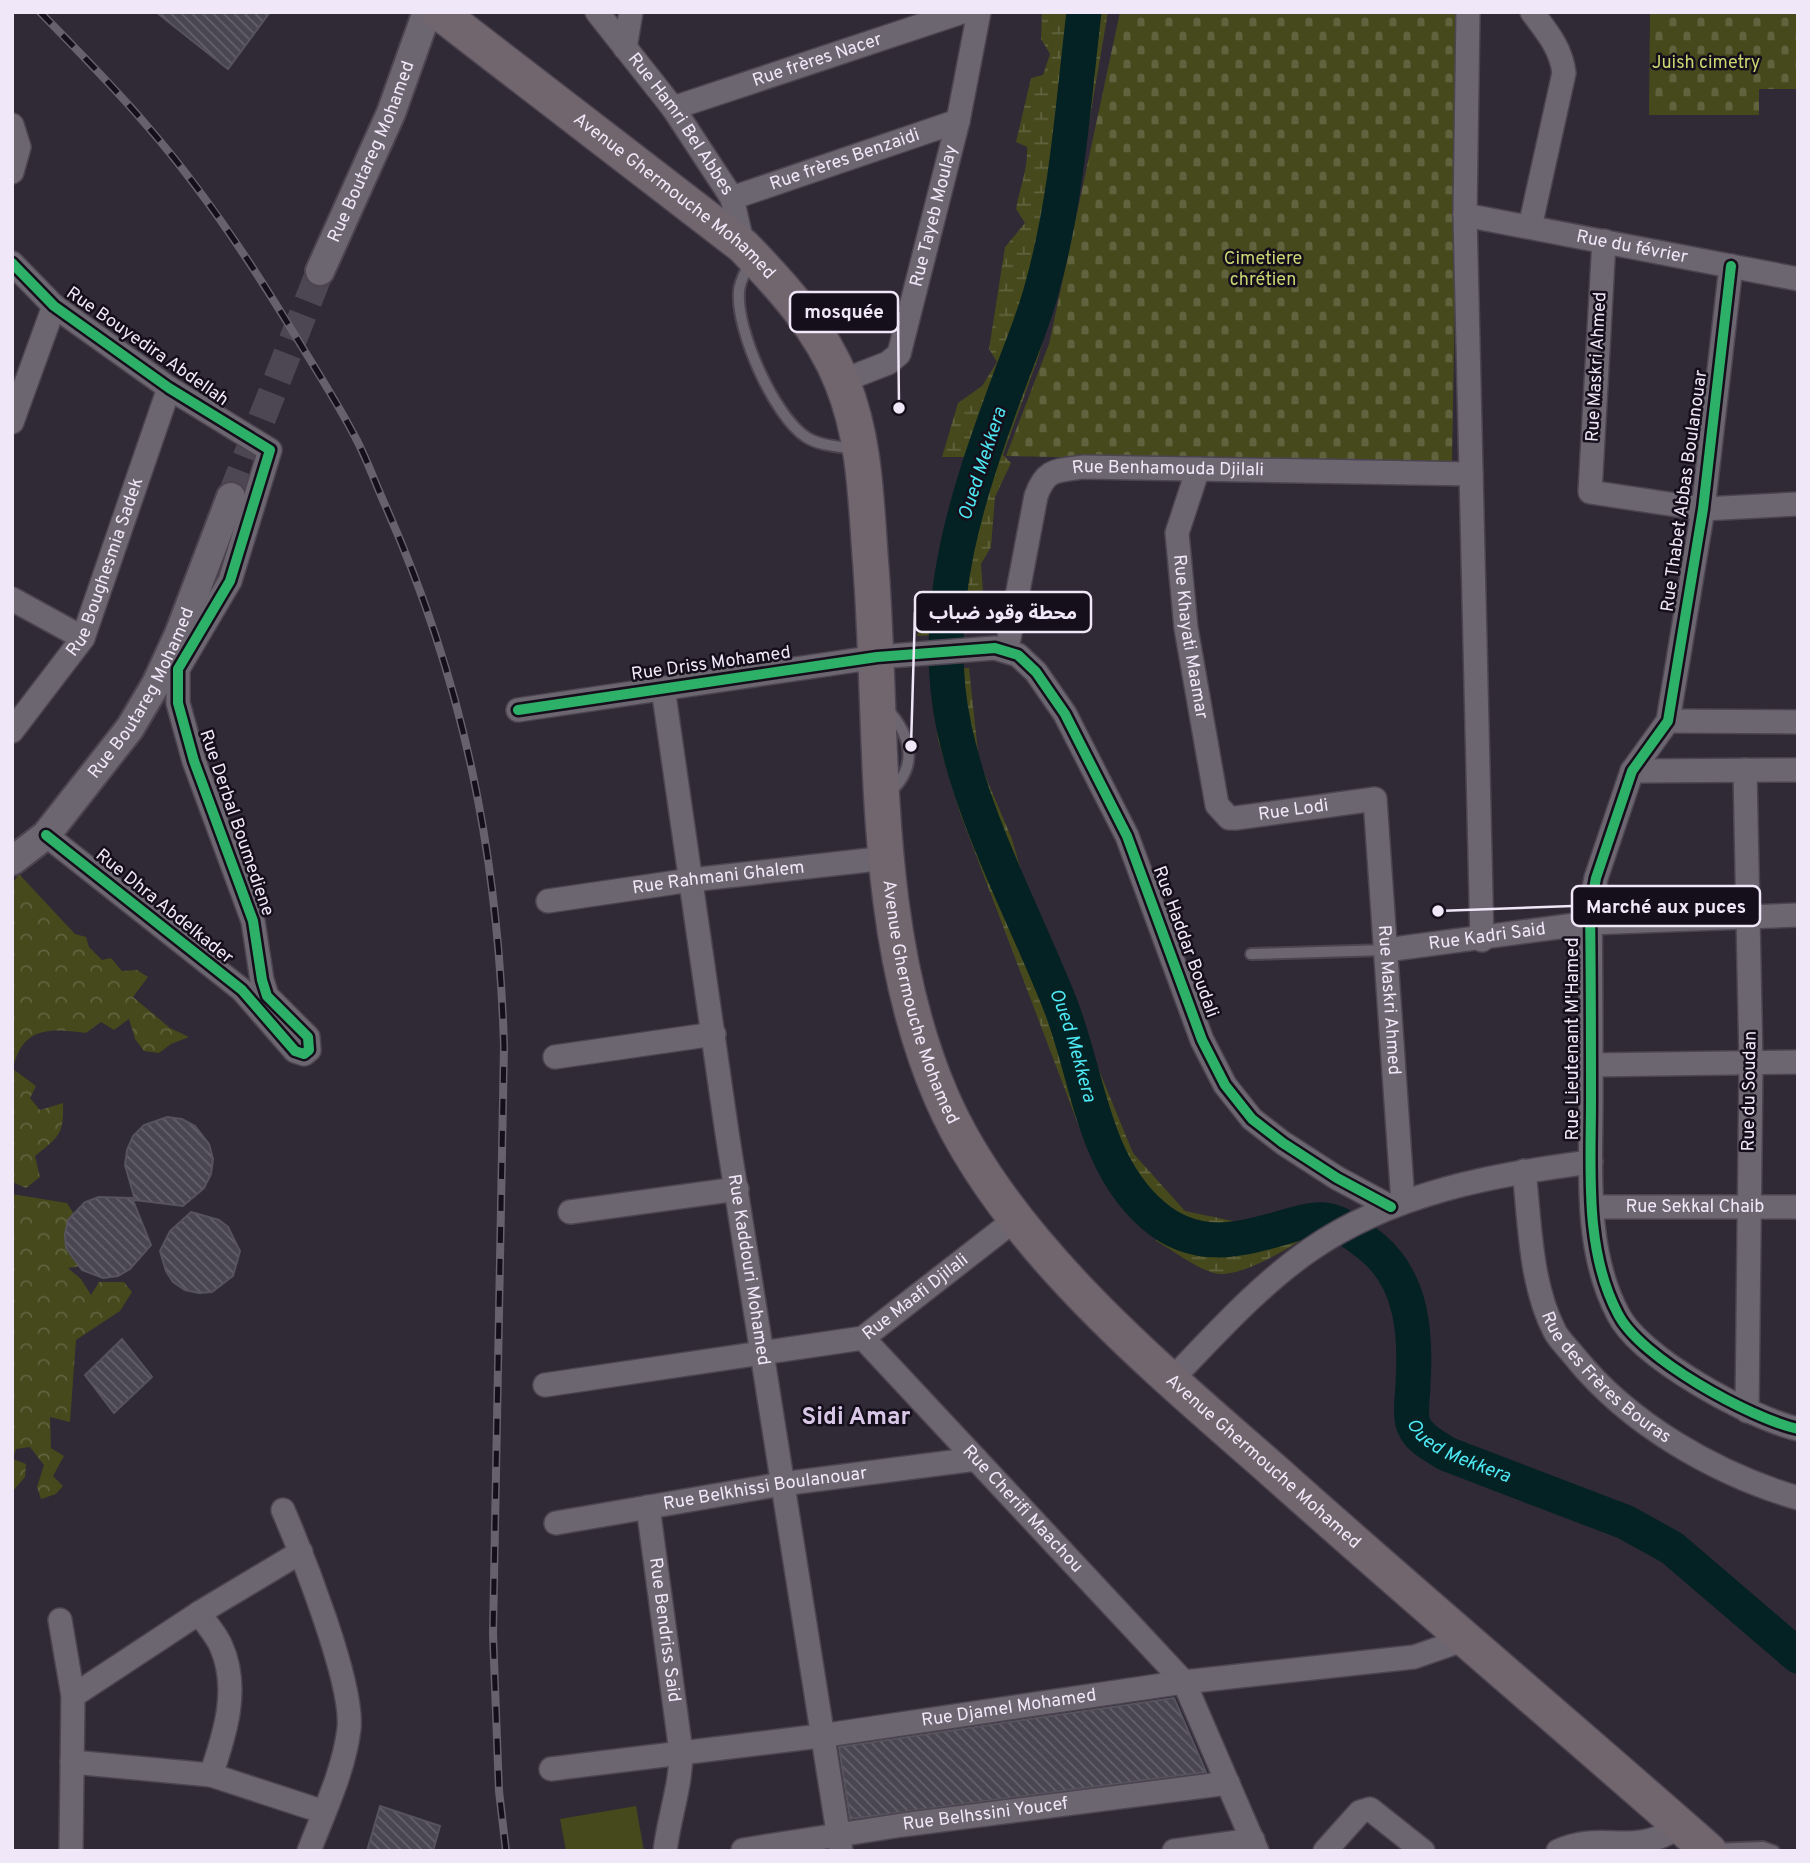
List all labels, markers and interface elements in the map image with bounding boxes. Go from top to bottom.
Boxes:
street label: Rue frères Nacer [749,28,885,92]
street label: Rue Hamri Bel Abbes [622,48,739,200]
park label: Juish cimetry [1652,52,1760,75]
street label: Rue Boutareg Mohamed [323,58,420,246]
street label: Avenue Ghermouche Mohamed [569,108,780,284]
street label: Rue frères Benzaidi [767,123,923,196]
street label: Rue Tayeb Moulay [905,143,963,289]
street label: Rue du février [1574,225,1690,269]
park label: Cimetiere chrétien [1224,248,1302,292]
street label: Rue Bouyedira Abdellah [61,282,233,412]
street label: Rue Maskri Ahmed [1582,291,1612,443]
callout: mosquée [790,292,898,332]
text: mosquée [804,301,884,325]
street label: Rue Thabet Abbas Boulanouar [1657,369,1713,613]
water label: Oued Mekkera [953,404,1013,524]
street label: Rue Benhamouda Djilali [1070,456,1264,482]
street label: Rue Boughesmia Sadek [61,475,149,662]
street label: Rue Khayati Maamar [1168,553,1213,721]
callout: محطة وقود ضباب [915,592,1091,632]
text: محطة وقود ضباب [929,602,1077,626]
street label: Rue Boutareg Mohamed [83,604,200,783]
street label: Rue Driss Mohamed [630,641,792,687]
street label: Rue Derbal Boumediene [193,727,279,919]
street label: Rue Lodi [1257,794,1330,826]
street label: Rue Dhra Abdelkader [90,844,238,970]
street label: Rue Rahmani Ghalem [631,856,806,900]
street label: Rue Haddar Boudali [1147,863,1223,1021]
street label: Avenue Ghermouche Mohamed [877,879,964,1128]
callout: Marché aux puces [1572,886,1760,926]
text: Marché aux puces [1586,896,1746,920]
street label: Rue Kadri Said [1427,917,1547,956]
street label: Rue Maskri Ahmed [1372,924,1406,1076]
street label: Rue Lieutenant M'Hamed [1562,937,1585,1141]
water label: Oued Mekkera [1043,985,1101,1105]
street label: Rue du Soudan [1737,1030,1763,1152]
street label: Rue Kaddouri Mohamed [722,1172,775,1367]
street label: Rue Sekkal Chaib [1626,1196,1764,1219]
street label: Rue Maafi Djilali [858,1249,973,1346]
street label: Rue des Frères Bouras [1536,1308,1675,1449]
street label: Avenue Ghermouche Mohamed [1161,1369,1366,1554]
district label: Sidi Amar [802,1403,910,1433]
water label: Oued Mekkera [1400,1415,1514,1489]
street label: Rue Cherifi Maachou [957,1440,1088,1578]
street label: Rue Belkhissi Boulanouar [661,1462,868,1516]
street label: Rue Bendriss Said [643,1556,686,1704]
street label: Rue Djamel Mohamed [920,1684,1098,1732]
street label: Rue Belhssini Youcef [901,1792,1069,1836]

